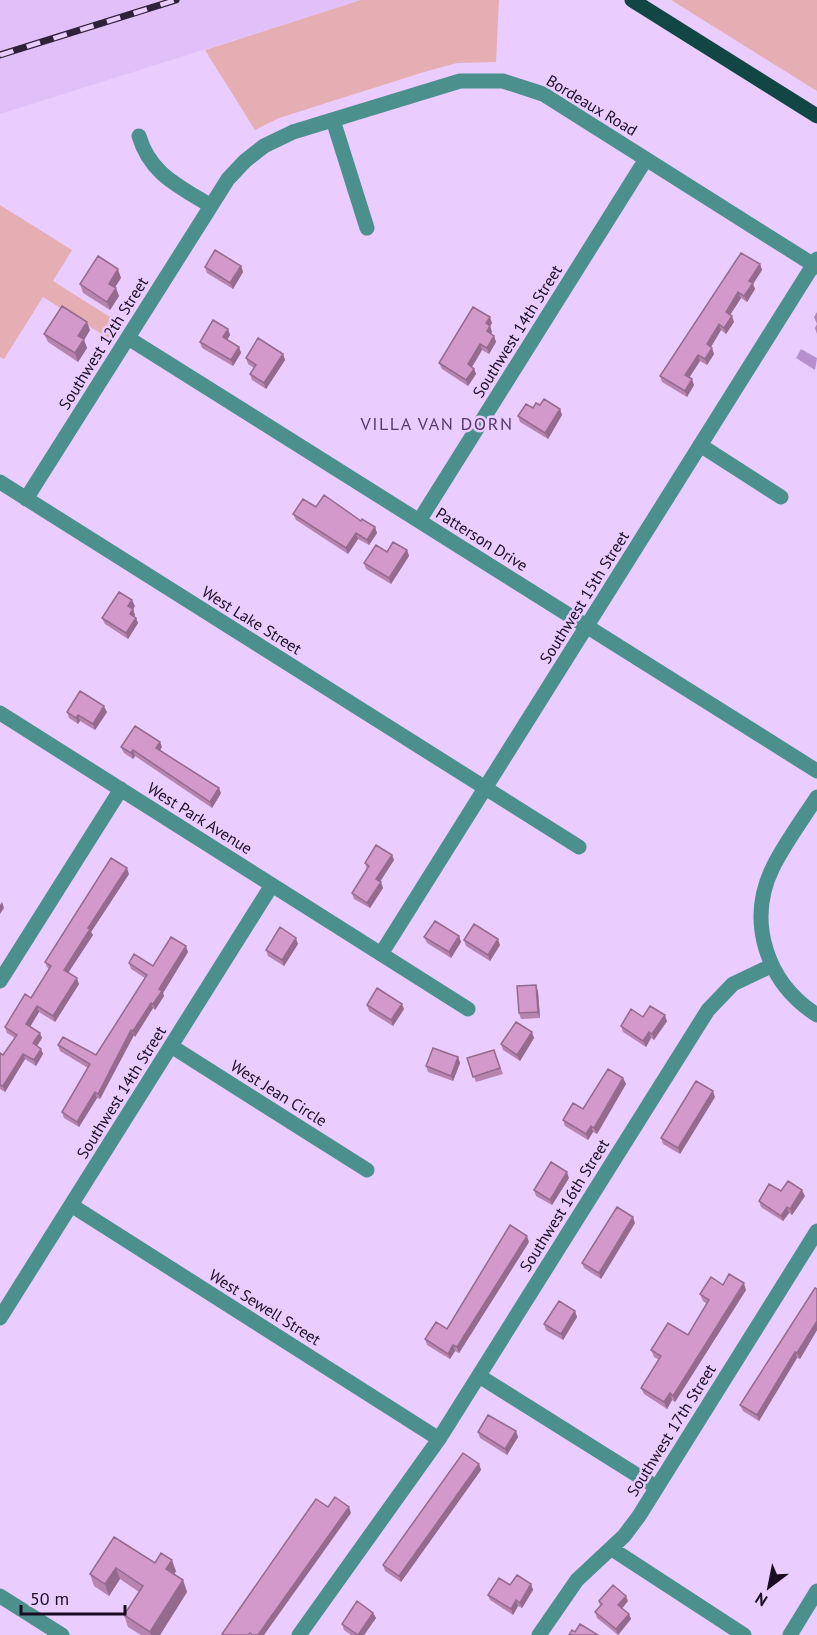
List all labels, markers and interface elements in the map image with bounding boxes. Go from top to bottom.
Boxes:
street label: Bordeaux Road [543,70,641,140]
street label: Southwest 14th Street [468,260,566,401]
street label: Southwest 12th Street [54,272,152,413]
district label: VILLA VAN DORN [359,412,514,435]
street label: Patterson Drive [432,503,532,575]
street label: Southwest 15th Street [535,526,633,667]
street label: West Lake Street [198,581,306,659]
street label: West Park Avenue [144,778,256,858]
street label: Southwest 14th Street [72,1021,170,1162]
street label: West Jean Circle [227,1055,331,1131]
street label: Southwest 16th Street [515,1134,613,1275]
street label: West Sewell Street [206,1265,325,1350]
street label: Southwest 17th Street [622,1360,720,1500]
north arrow [739,1557,799,1617]
scale bar [21,1578,124,1616]
text: 50 m [30,1587,69,1610]
text: N [751,1588,771,1611]

